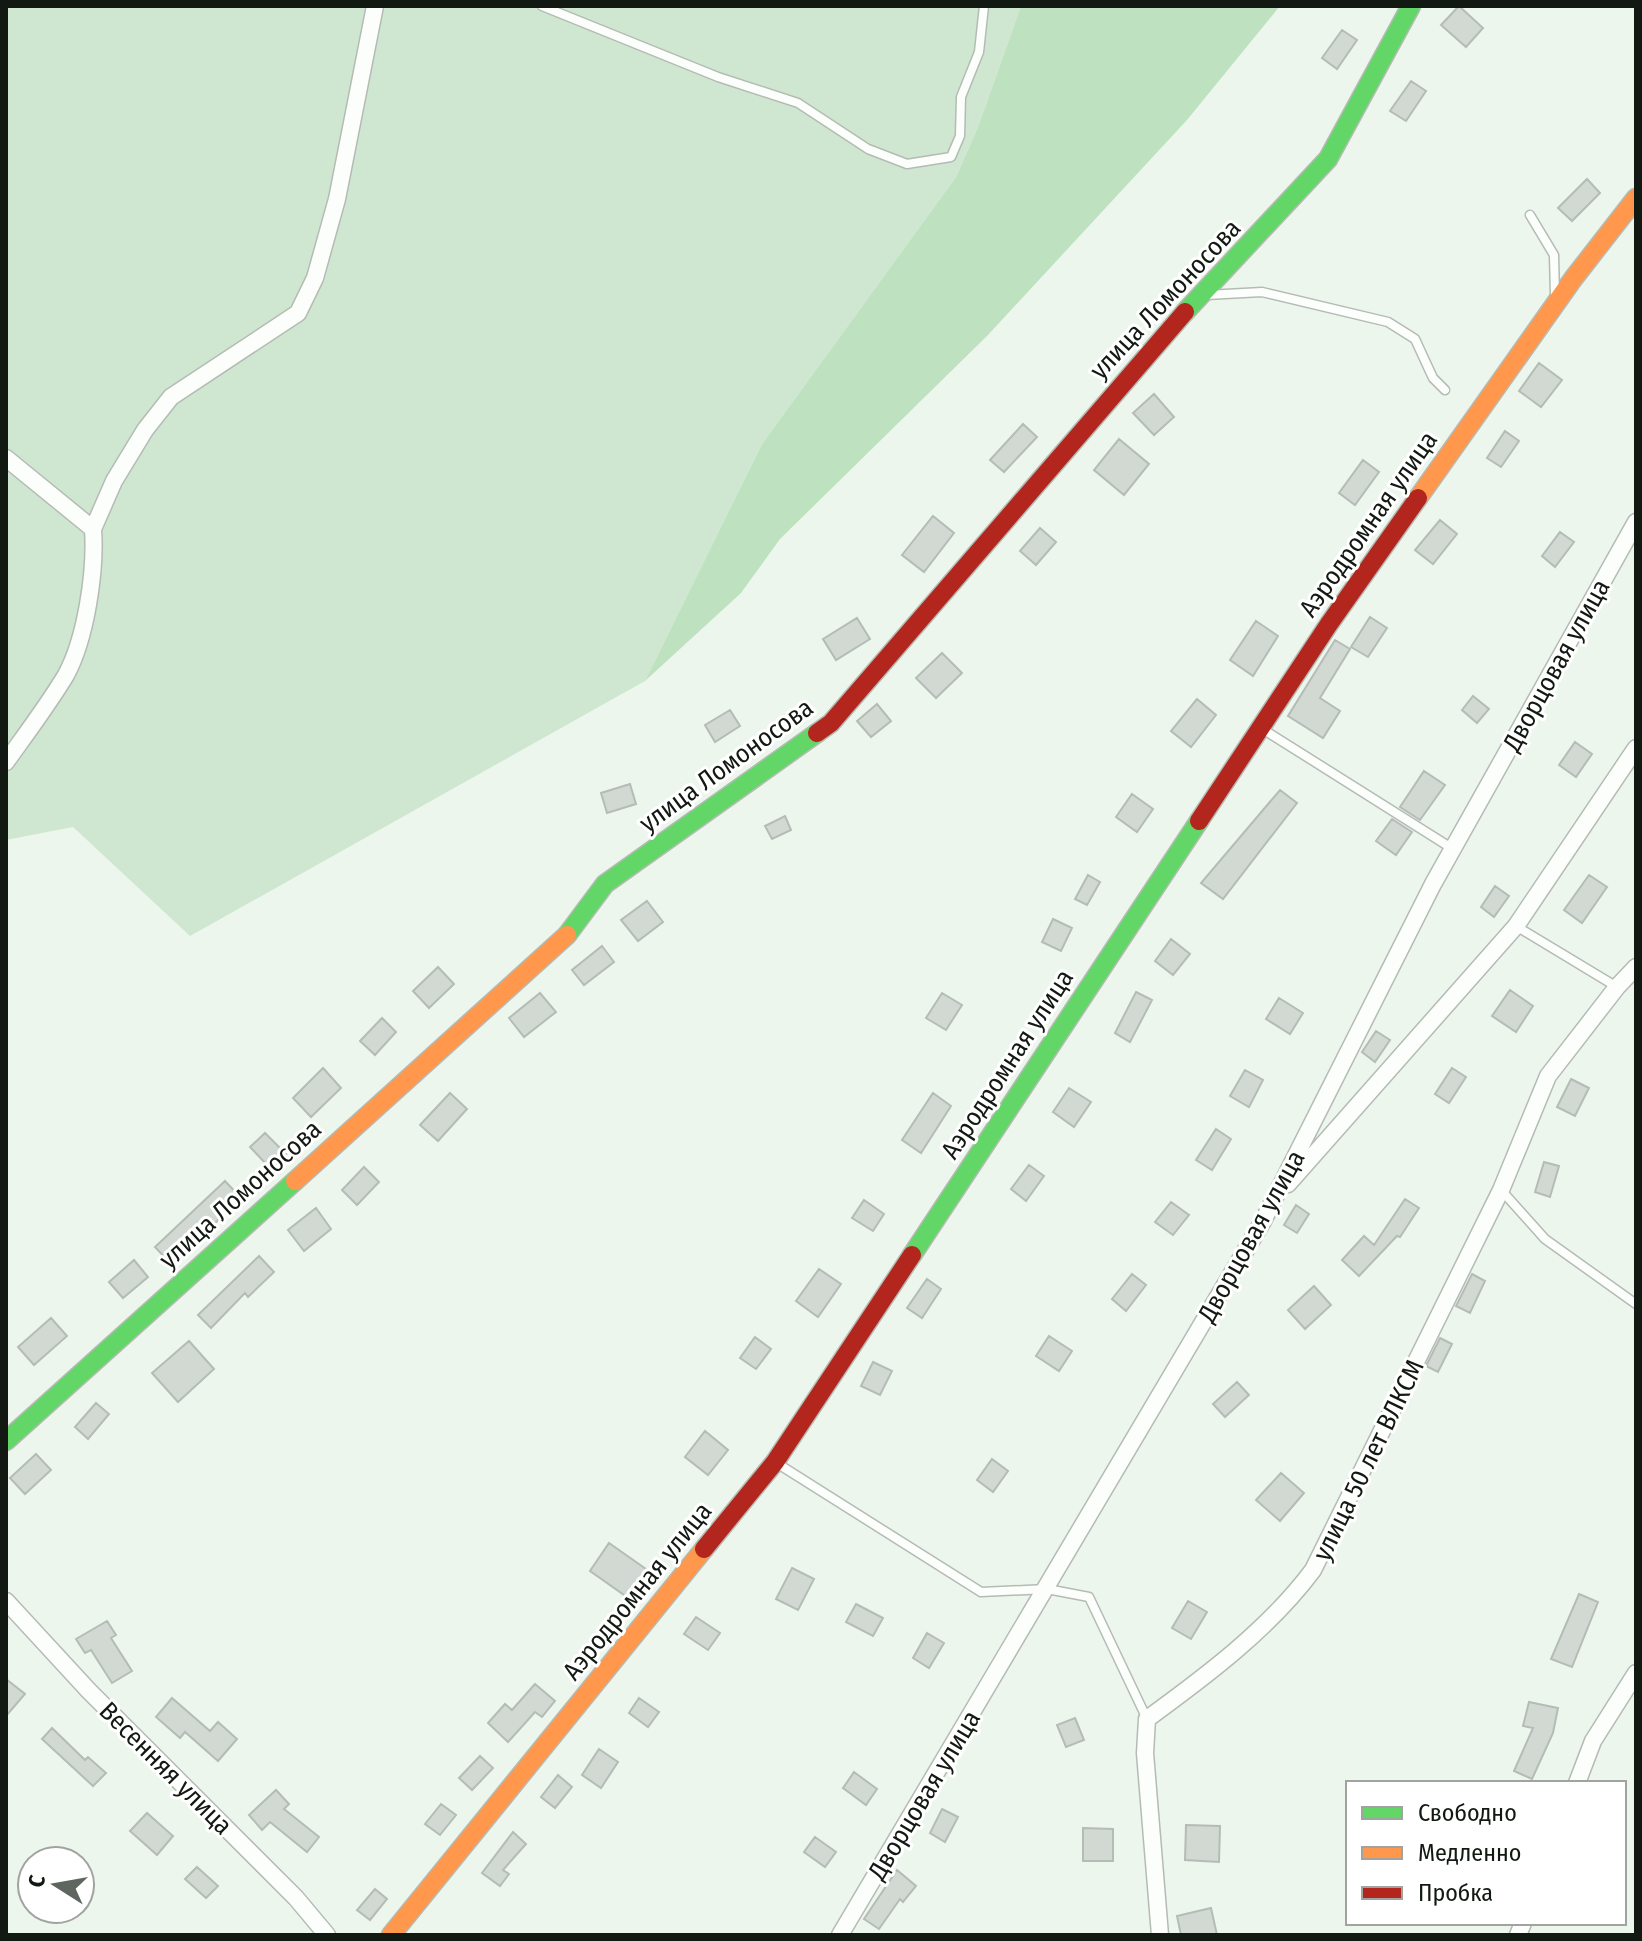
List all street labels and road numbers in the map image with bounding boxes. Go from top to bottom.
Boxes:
street label: улица Ломоносова [1083,213,1247,386]
street label: Аэродромная улица [1293,426,1444,623]
street label: Дворцовая улица [1496,574,1616,758]
street label: улица Ломоносова [633,692,819,839]
street label: Аэродромная улица [935,964,1080,1165]
street label: улица Ломоносова [153,1114,328,1275]
street label: Дворцовая улица [1191,1145,1311,1329]
street label: улица 50 лет ВЛКСМ [1306,1355,1431,1566]
street label: Аэродромная улица [556,1496,718,1686]
street label: Весенняя улица [93,1695,239,1841]
street label: Дворцовая улица [861,1705,987,1886]

